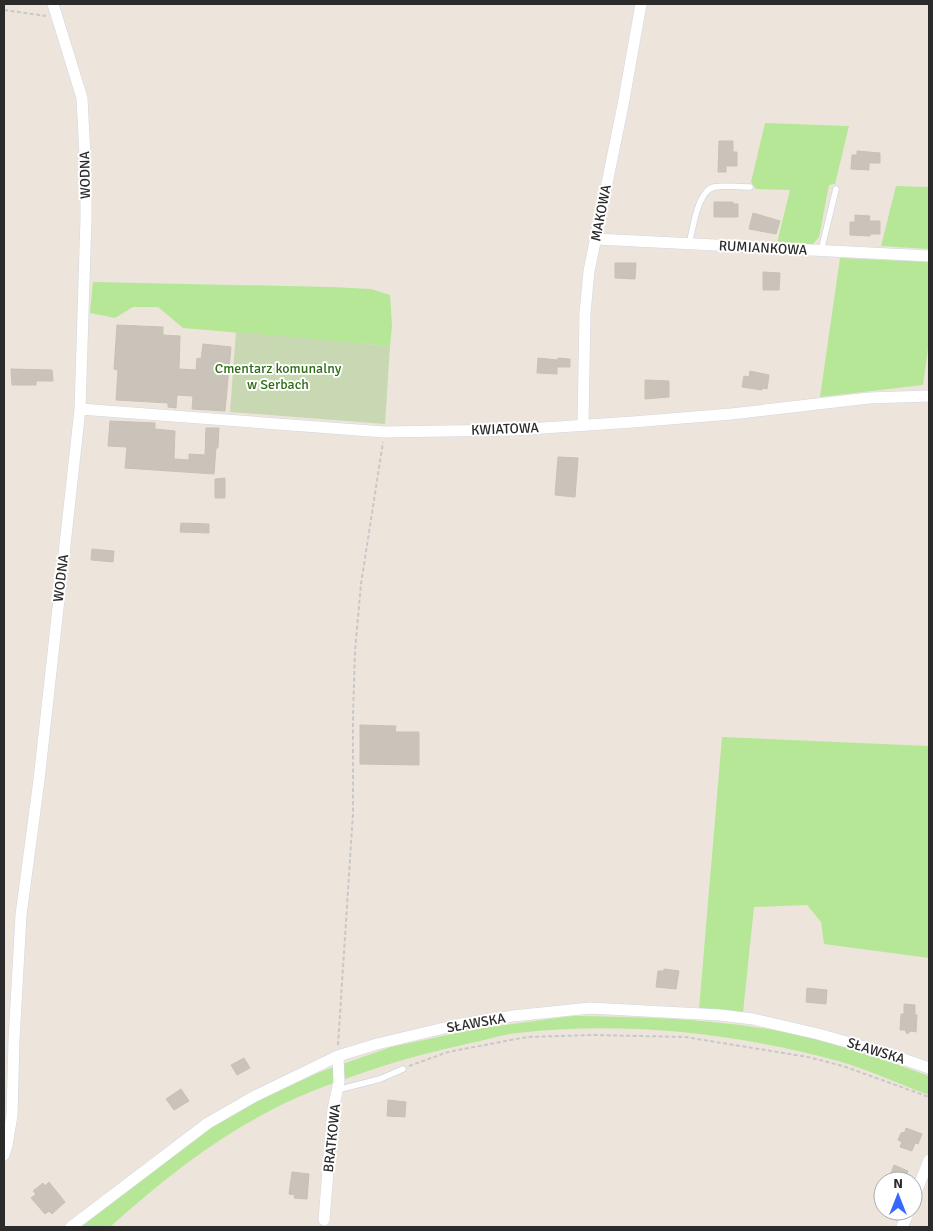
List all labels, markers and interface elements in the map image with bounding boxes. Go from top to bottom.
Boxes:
street label: WODNA [76,150,94,199]
street label: MAKOWA [587,183,615,243]
street label: RUMIANKOWA [718,237,808,259]
park label: Cmentarz komunalny w Serbach [215,360,342,393]
street label: KWIATOWA [471,419,540,439]
street label: WODNA [50,553,72,603]
street label: SŁAWSKA [445,1009,507,1037]
street label: SŁAWSKA [845,1034,907,1068]
street label: BRATKOWA [320,1102,344,1173]
north arrow [873,1171,923,1221]
text: N [893,1175,903,1192]

